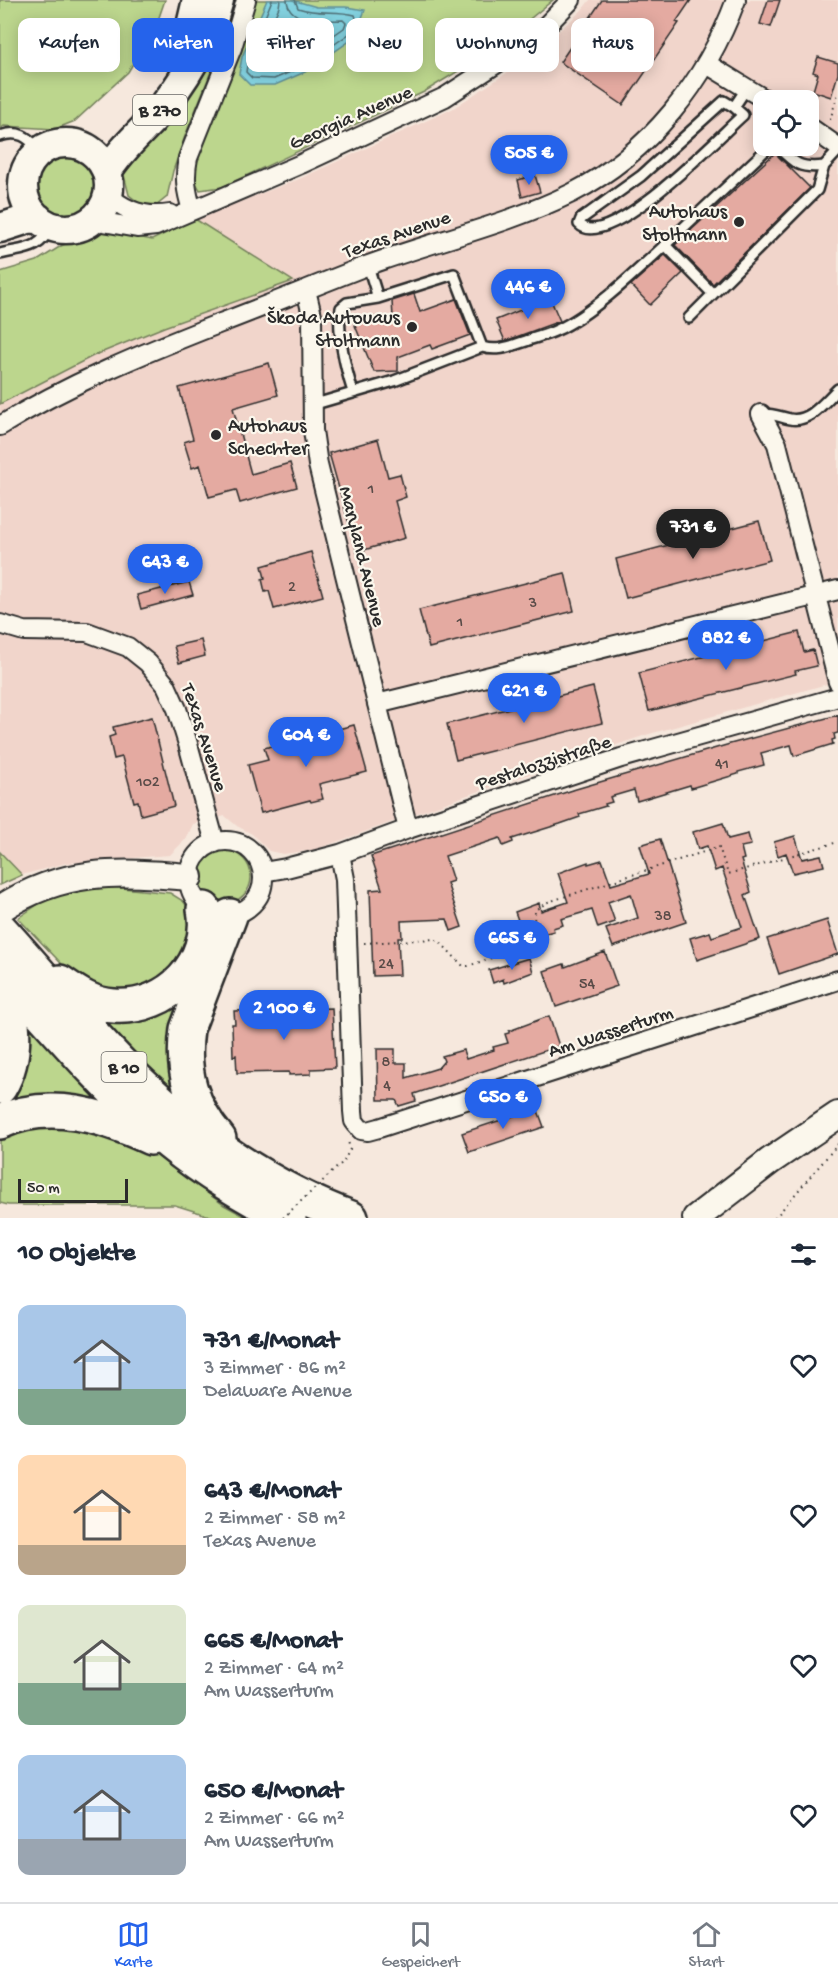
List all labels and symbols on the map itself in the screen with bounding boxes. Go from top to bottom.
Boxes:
street label: Georgia Avenue [286,82,417,157]
road number: B 270 [133,95,187,125]
pin: 505 € [487,135,571,186]
place label: Autohaus Stoltmann [642,202,728,248]
street label: Texas Avenue [340,207,454,266]
marker: Autohaus Stoltmann [732,215,746,229]
pin: 446 € [486,269,570,320]
place label: Škoda Autouaus Stoltmann [267,306,401,354]
marker: Škoda Autouaus Stoltmann [405,320,419,334]
place label: Autohaus Schechter [228,416,310,462]
marker: Autohaus Schechter [209,428,223,442]
house number: 1 [367,481,374,500]
street label: Maryland Avenue [332,484,389,630]
pin: 731 € [651,509,735,560]
pin: 643 € [123,544,207,595]
house number: 2 [288,579,296,598]
house number: 3 [528,595,537,614]
house number: 1 [456,614,463,633]
pin: 882 € [684,620,768,671]
pin: 621 € [482,673,566,724]
street label: Texas Avenue [174,680,231,795]
pin: 604 € [264,717,348,768]
street label: Pestalozzistraße [473,731,615,797]
house number: 41 [715,756,729,775]
house number: 102 [135,774,160,793]
house number: 38 [653,908,672,927]
pin: 665 € [470,920,554,971]
house number: 24 [378,956,394,975]
house number: 54 [579,976,595,995]
pin: 2 100 € [229,990,339,1041]
street label: Am Wasserturm [546,1002,676,1064]
road number: B 10 [102,1052,146,1082]
house number: 8 [382,1054,391,1073]
house number: 4 [383,1078,391,1097]
pin: 650 € [461,1079,545,1130]
scale bar [18,1176,128,1204]

